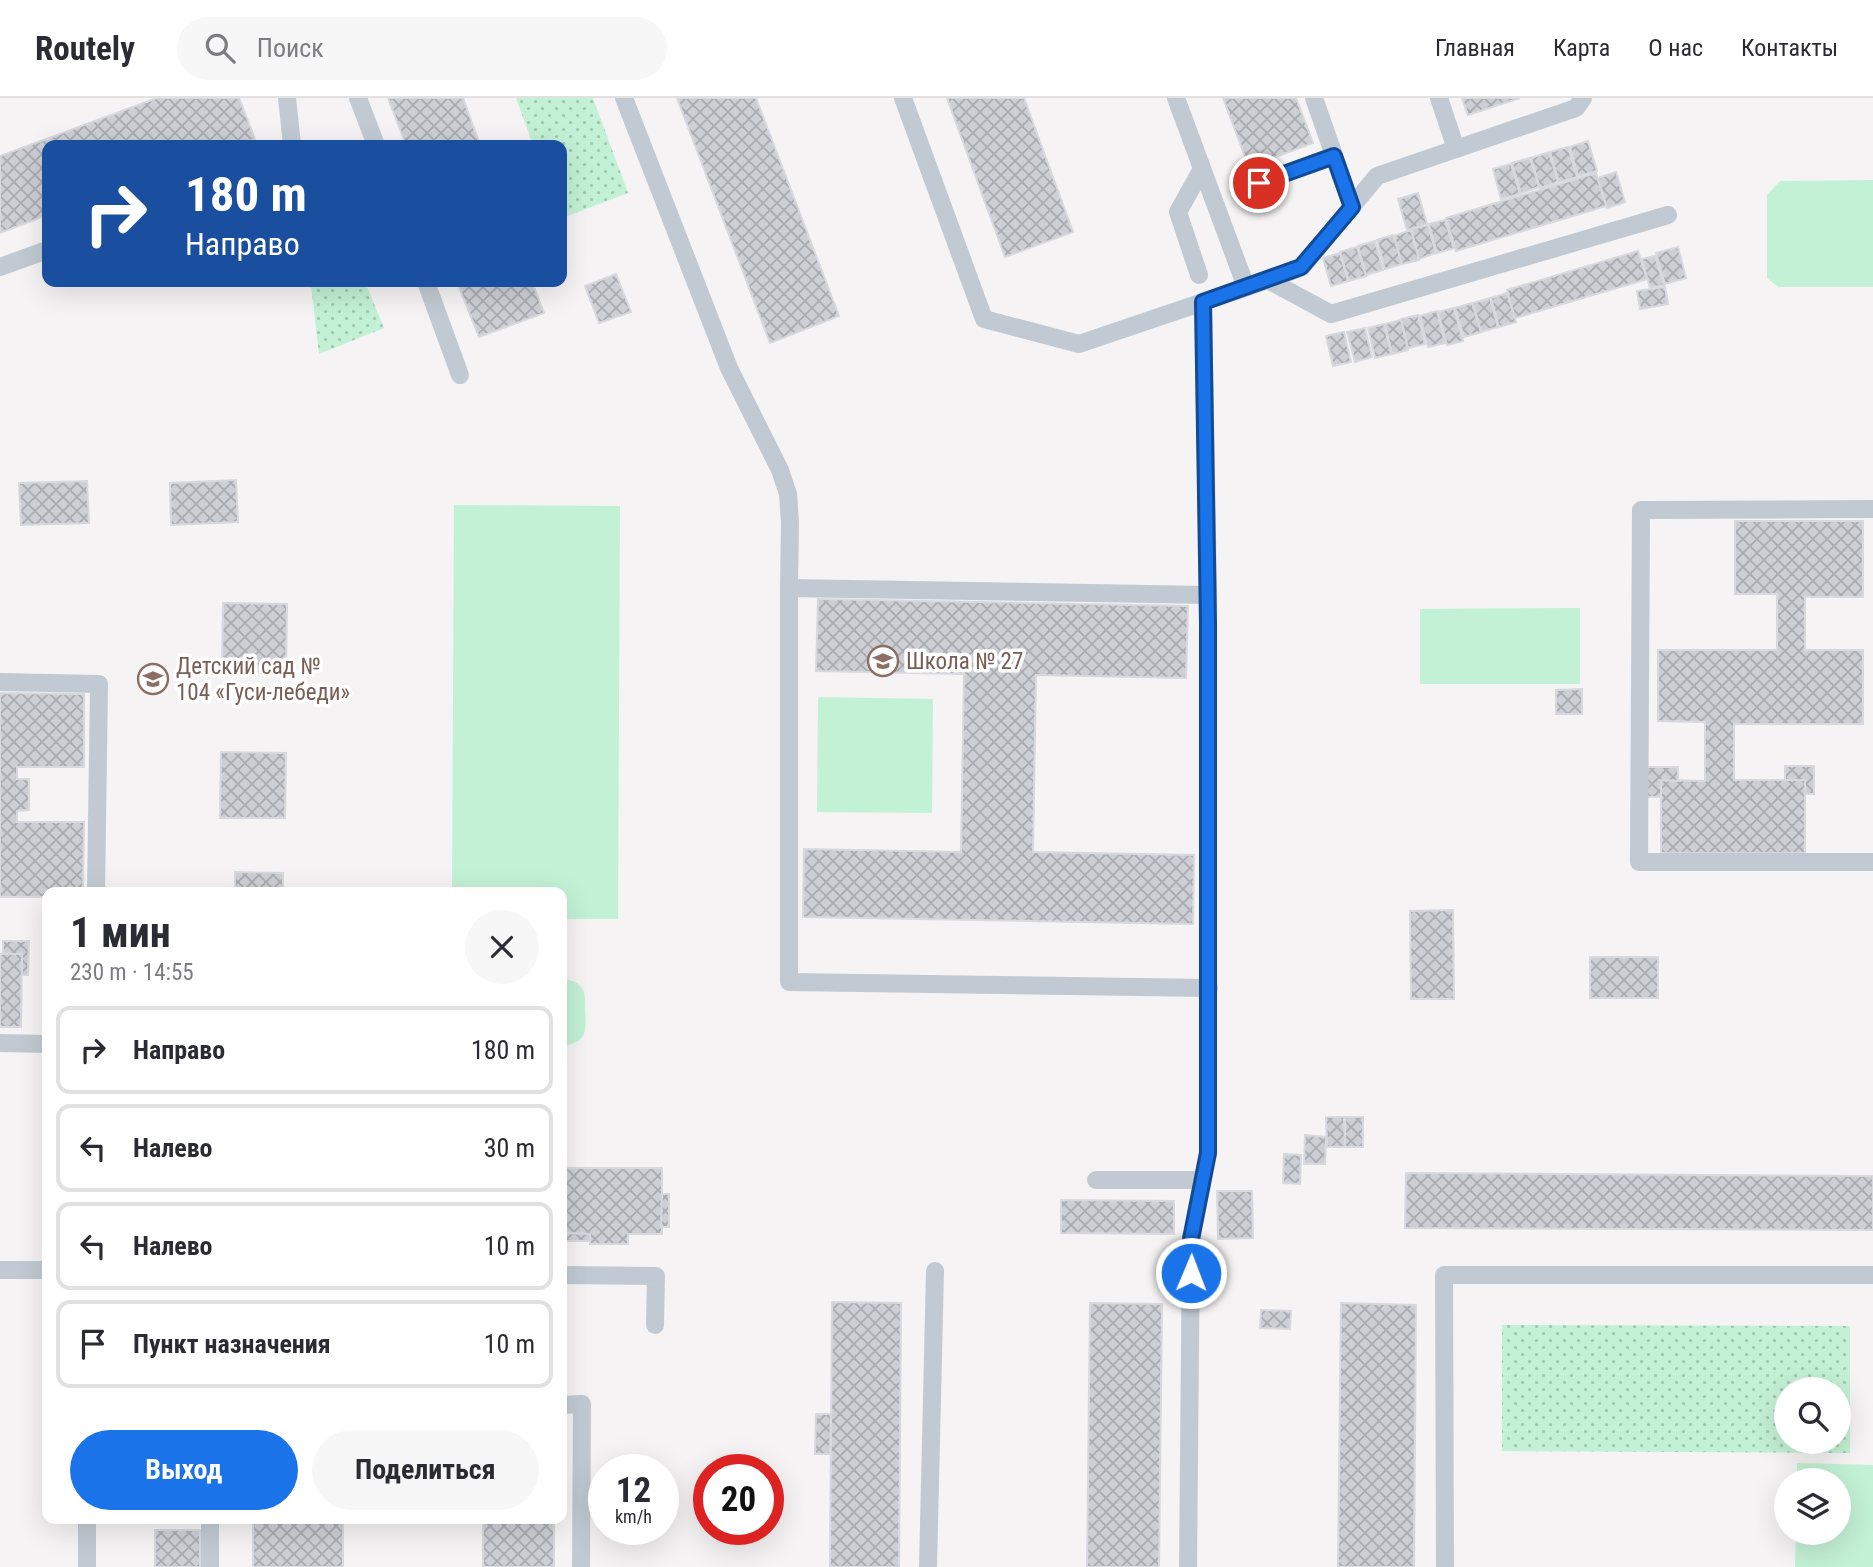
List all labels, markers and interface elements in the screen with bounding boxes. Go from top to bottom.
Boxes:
search box [177,17,667,80]
text: Routely [35,29,135,68]
icon: search [201,29,239,67]
text: Поиск [257,33,324,63]
text: Главная [1435,34,1515,62]
text: Карта [1553,34,1610,62]
text: О нас [1648,34,1703,62]
text: Контакты [1741,34,1838,62]
pin [1229,153,1289,213]
icon: arrive [1240,164,1278,202]
text: 180 m [185,166,307,223]
icon: right [70,168,161,259]
text: Направо [185,225,300,263]
school or university icon: Школа № 27 [866,644,900,678]
place label: Школа № 27 [906,648,1023,675]
place label: Детский сад № 104 «Гуси-лебеди» [176,653,350,706]
school or university icon: Детский сад № 104 «Гуси-лебеди» [136,662,170,696]
text: 1 мин [70,908,171,957]
button: close [465,910,539,984]
text: 230 m · 14:55 [70,959,194,986]
icon: right [74,1031,112,1069]
text: Направо [133,1035,225,1065]
text: 180 m [471,1035,535,1065]
icon: left [74,1129,112,1167]
text: Налево [133,1133,213,1163]
text: 30 m [484,1133,535,1163]
icon: left [74,1227,112,1265]
text: Налево [133,1231,213,1261]
text: 10 m [484,1231,535,1261]
position arrow [1154,1236,1228,1310]
icon: arrive [74,1325,112,1363]
text: Пункт назначения [133,1329,331,1359]
text: 10 m [484,1329,535,1359]
map controls [1774,1377,1851,1545]
button: search [1774,1377,1851,1454]
button: Выход [70,1430,298,1510]
button: Поделиться [312,1430,539,1510]
speed limit sign: 20 [693,1454,784,1545]
button: layers [1774,1468,1851,1545]
text: 12 [616,1470,651,1511]
text: km/h [615,1506,652,1527]

